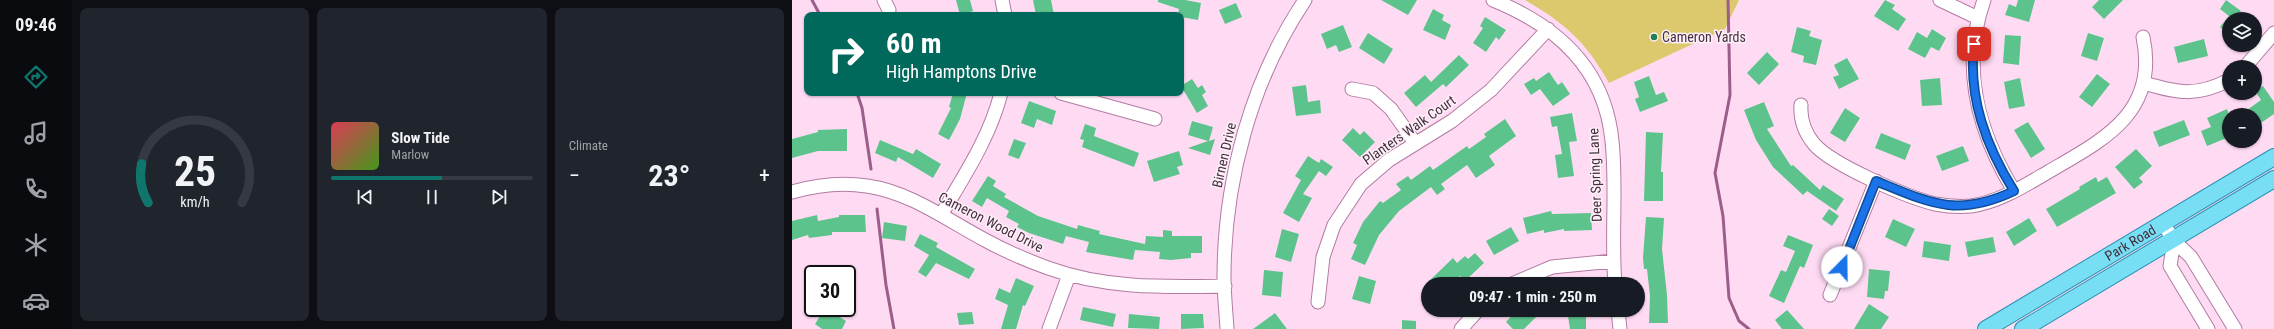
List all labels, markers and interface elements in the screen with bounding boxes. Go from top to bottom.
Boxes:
map controls [2222,12,2262,148]
button: layers [2222,12,2262,52]
text: 09:46 [15,14,57,35]
text: 60 m [886,27,942,60]
pin [1957,27,1991,61]
icon: right [820,28,872,80]
place label: Cameron Yards [1662,29,1746,45]
marker: Cameron Yards [1649,32,1659,42]
icon: arrive [1963,33,1985,55]
button: + [2222,60,2262,100]
text: High Hamptons Drive [886,61,1036,82]
icon: directions [22,63,50,91]
street label: Planters Walk Court [1360,92,1458,168]
button: − [2222,108,2262,148]
icon: music [22,119,50,147]
street label: Birnen Drive [1209,120,1239,189]
street label: Deer Spring Lane [1585,127,1605,222]
text: Slow Tide [391,129,450,147]
text: Climate [569,138,608,153]
text: 25 [174,146,216,195]
text: Marlow [391,147,429,162]
text: 23° [648,158,690,193]
text: − [569,163,580,188]
text: + [759,163,770,188]
icon: phone [22,175,50,203]
icon: previous [354,186,376,208]
icon: pause [421,186,443,208]
icon: next [488,186,510,208]
street label: Cameron Wood Drive [936,189,1046,256]
text: km/h [180,193,209,209]
street label: Park Road [2102,222,2159,264]
icon: climate [22,231,50,259]
position arrow [1821,246,1863,288]
speed limit sign: 30 [804,265,856,317]
icon: car [22,287,50,315]
text: 09:47 · 1 min · 250 m [1469,288,1597,306]

